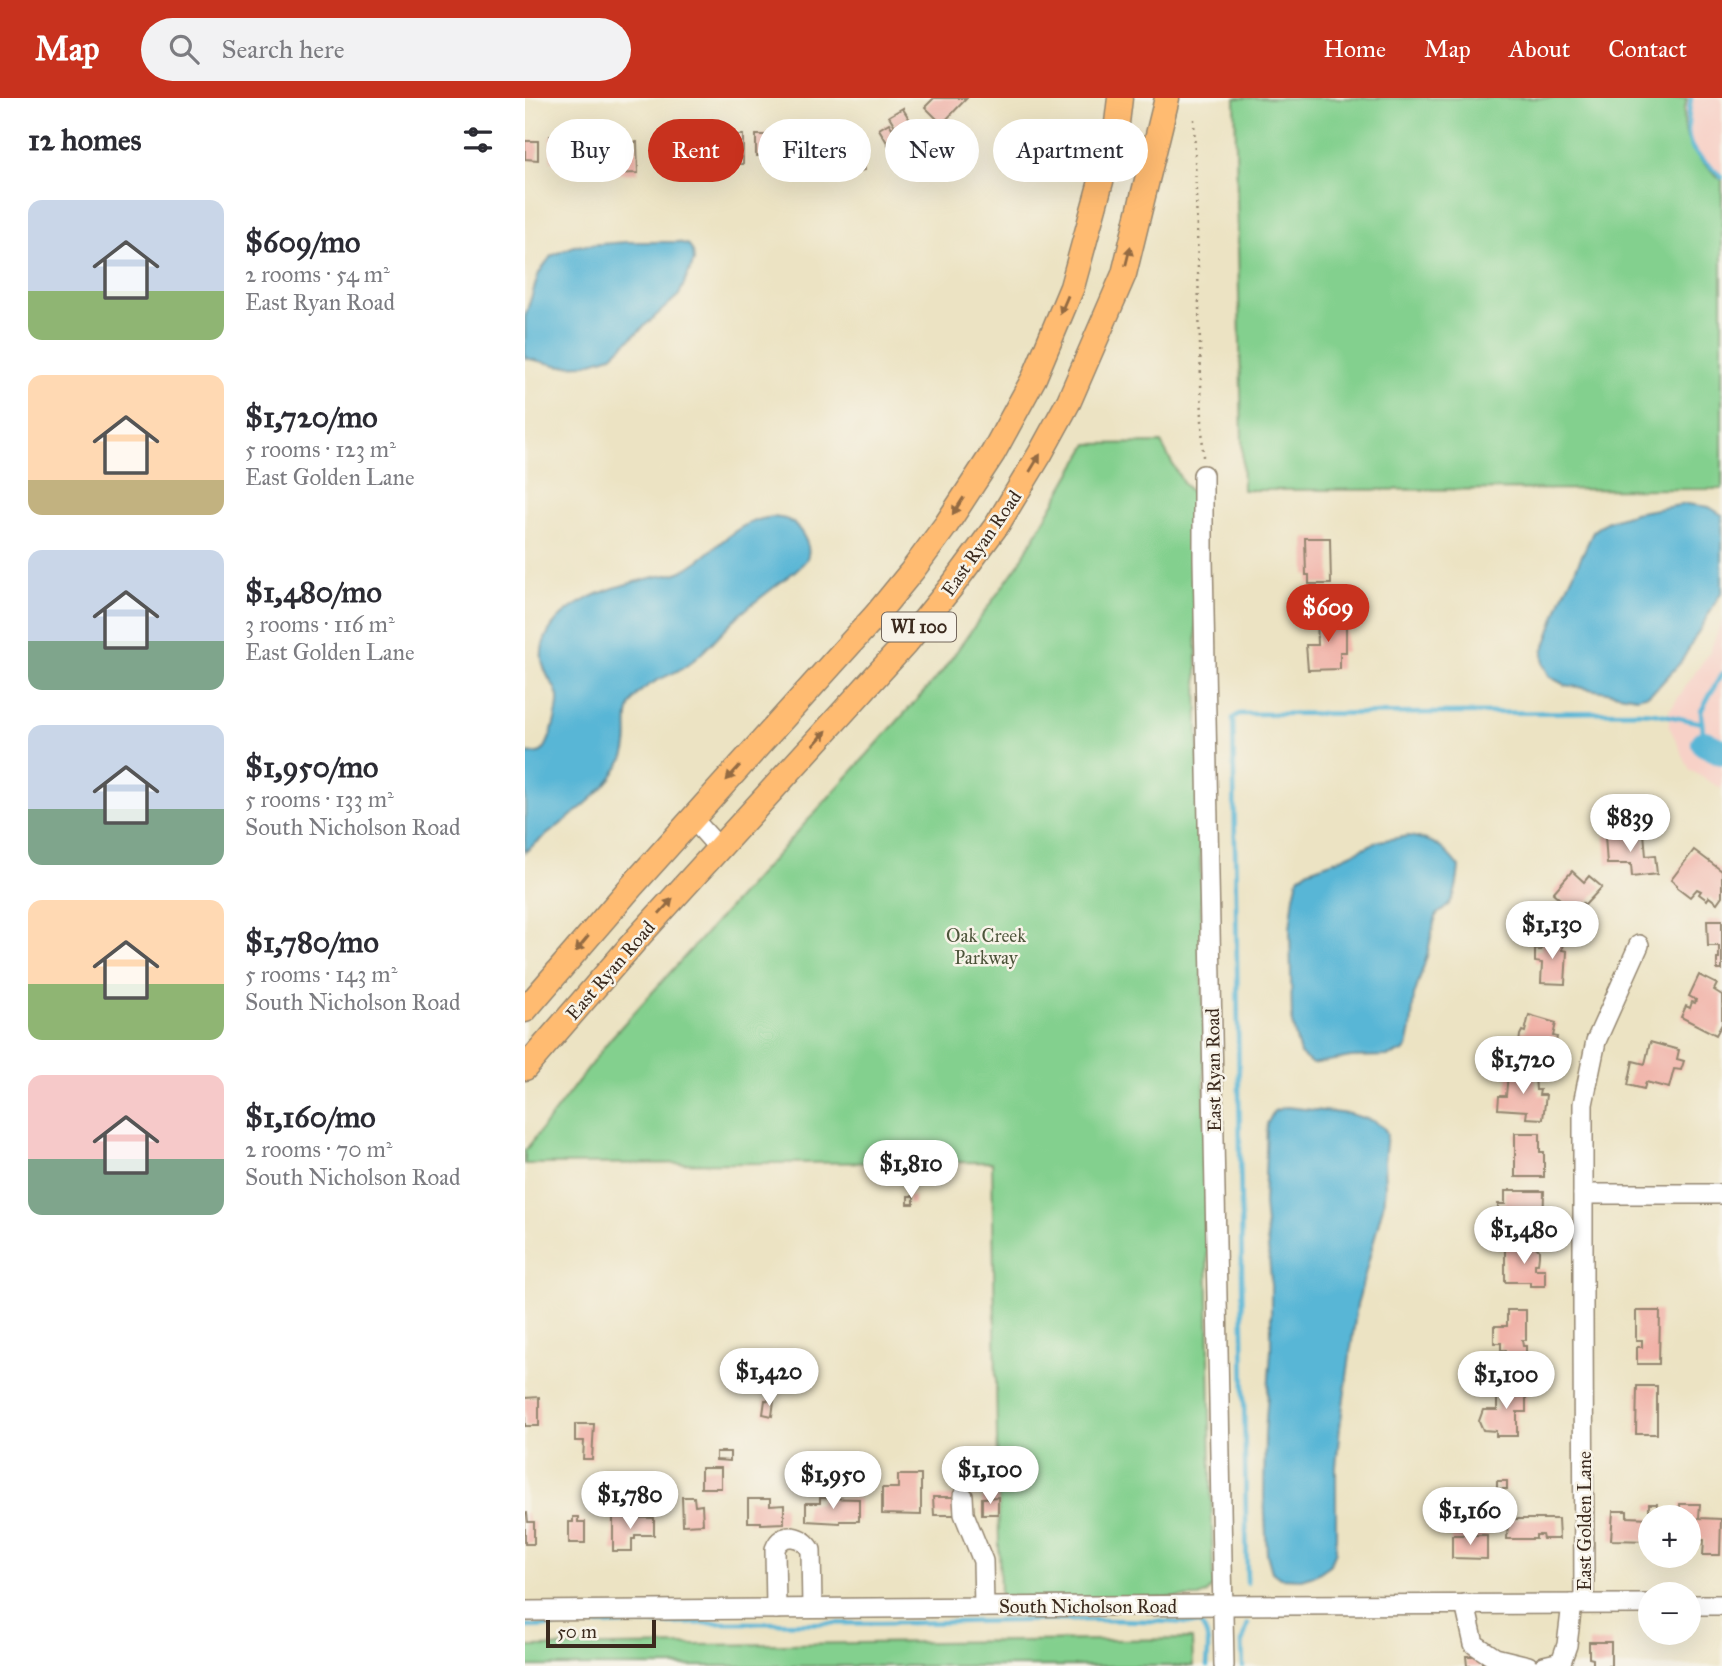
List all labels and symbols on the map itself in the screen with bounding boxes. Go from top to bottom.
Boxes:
one-way arrow [1123,245,1134,267]
one-way arrow [1059,295,1070,316]
one-way arrow [1028,453,1041,472]
street label: East Ryan Road [936,486,1027,601]
one-way arrow [952,496,965,516]
pin: $609 [1287,584,1369,644]
road number: WI 100 [882,612,956,642]
one-way arrow [811,730,827,747]
one-way arrow [725,764,741,782]
pin: $839 [1589,794,1671,854]
one-way arrow [658,898,674,915]
pin: $1,130 [1495,902,1609,961]
street label: East Ryan Road [561,916,660,1025]
park label: Oak Creek Parkway [946,924,1026,969]
one-way arrow [575,935,590,952]
street label: East Ryan Road [1201,1007,1226,1132]
pin: $1,720 [1466,1037,1580,1096]
pin: $1,810 [854,1140,968,1200]
pin: $1,480 [1467,1206,1581,1266]
pin: $1,420 [712,1348,826,1408]
pin: $1,100 [1449,1352,1563,1411]
pin: $1,100 [933,1446,1047,1506]
street label: East Golden Lane [1573,1451,1596,1591]
pin: $1,950 [776,1452,890,1511]
pin: $1,780 [573,1472,687,1531]
pin: $1,160 [1413,1488,1527,1547]
street label: South Nicholson Road [999,1595,1178,1618]
scale bar [546,1617,656,1649]

